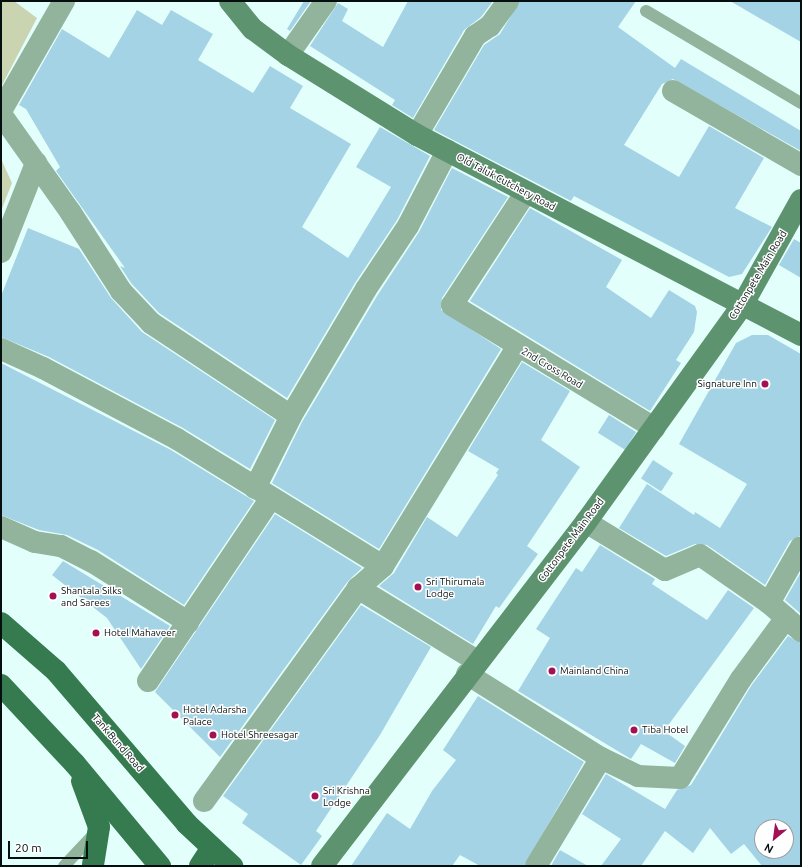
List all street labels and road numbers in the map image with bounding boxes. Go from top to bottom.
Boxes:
street label: Old Taluk Cutchery Road [455,151,557,213]
street label: Cottonpete Main Road [727,228,789,322]
street label: 2nd Cross Road [519,345,585,391]
street label: Cottonpete Main Road [536,496,606,584]
street label: Tank Bund Road [90,712,146,774]

